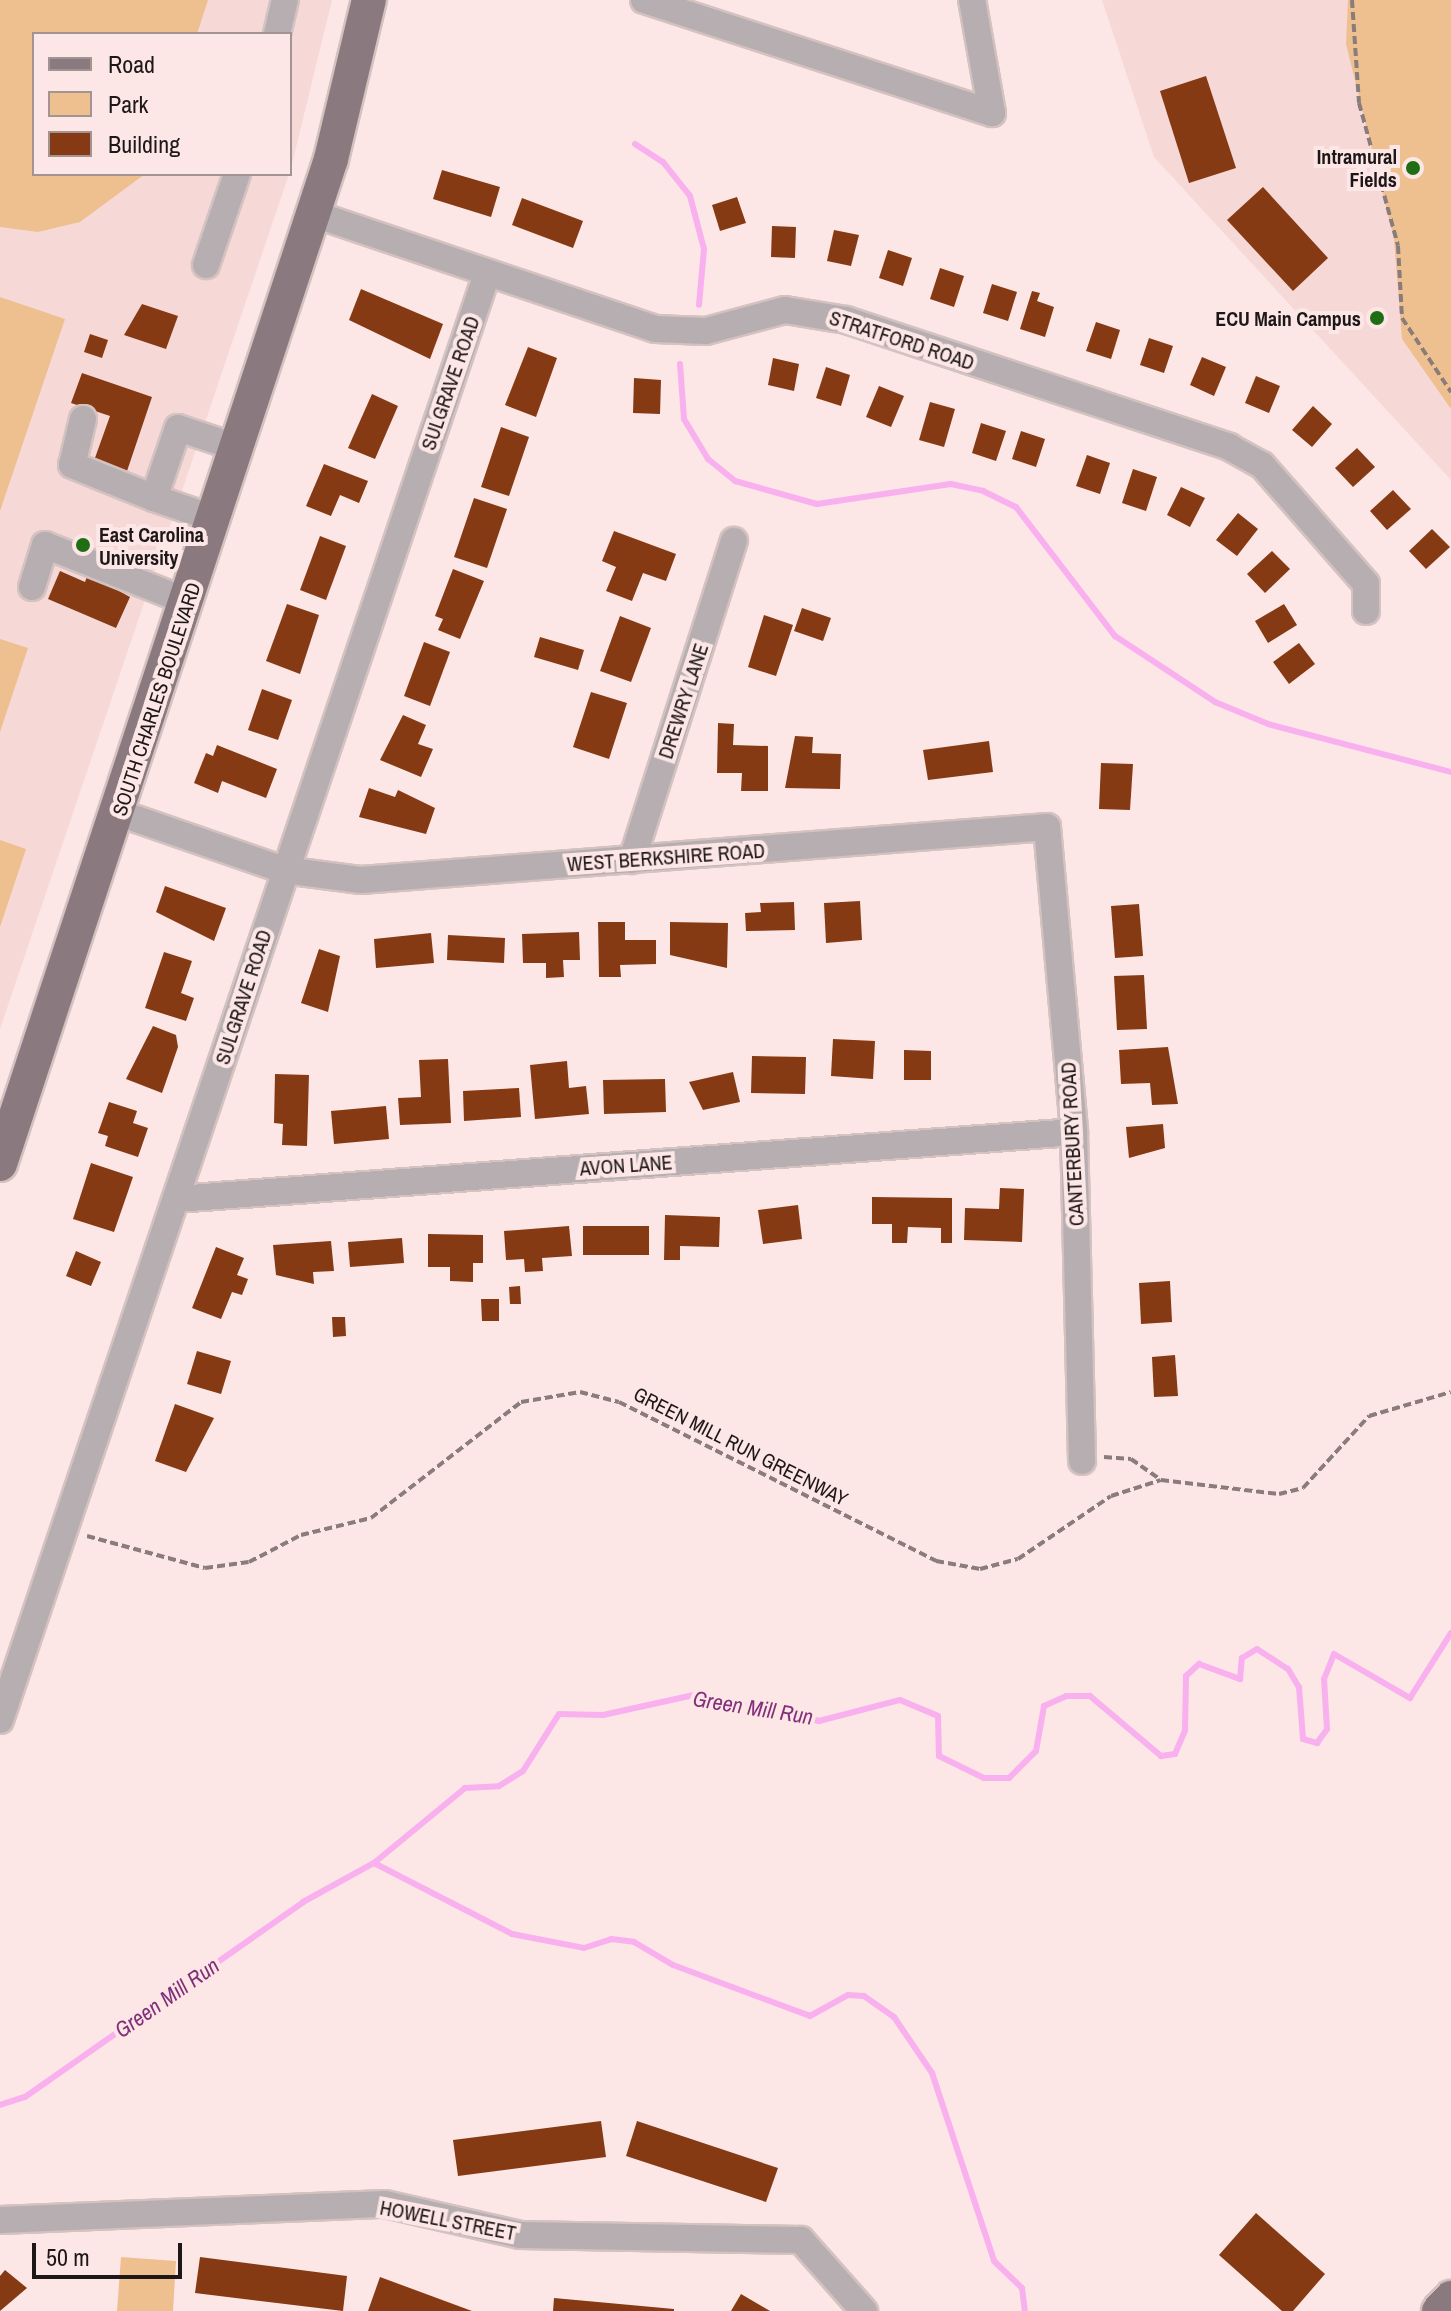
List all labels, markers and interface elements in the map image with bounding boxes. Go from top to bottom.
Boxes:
legend [32,32,292,176]
text: Road [108,48,155,80]
text: Park [108,88,148,120]
text: Building [108,128,180,160]
place label: Intramural Fields [1317,144,1397,191]
marker: Intramural Fields [1404,159,1422,177]
street label: STRATFORD ROAD [827,305,977,375]
place label: ECU Main Campus [1215,306,1361,330]
marker: ECU Main Campus [1368,309,1386,327]
street label: SULGRAVE ROAD [416,313,484,453]
place label: East Carolina University [99,522,204,569]
marker: East Carolina University [74,536,92,554]
street label: SOUTH CHARLES BOULEVARD [107,579,205,819]
street label: DREWRY LANE [653,640,713,762]
street label: WEST BERKSHIRE ROAD [566,838,766,876]
street label: SULGRAVE ROAD [210,927,276,1067]
street label: CANTERBURY ROAD [1056,1061,1088,1227]
street label: AVON LANE [579,1150,673,1180]
street label: GREEN MILL RUN GREENWAY [630,1381,852,1511]
water label: Green Mill Run [691,1685,815,1731]
water label: Green Mill Run [110,1952,224,2044]
street label: HOWELL STREET [378,2195,518,2245]
scale bar [36,2227,186,2277]
text: 50 m [46,2241,90,2273]

